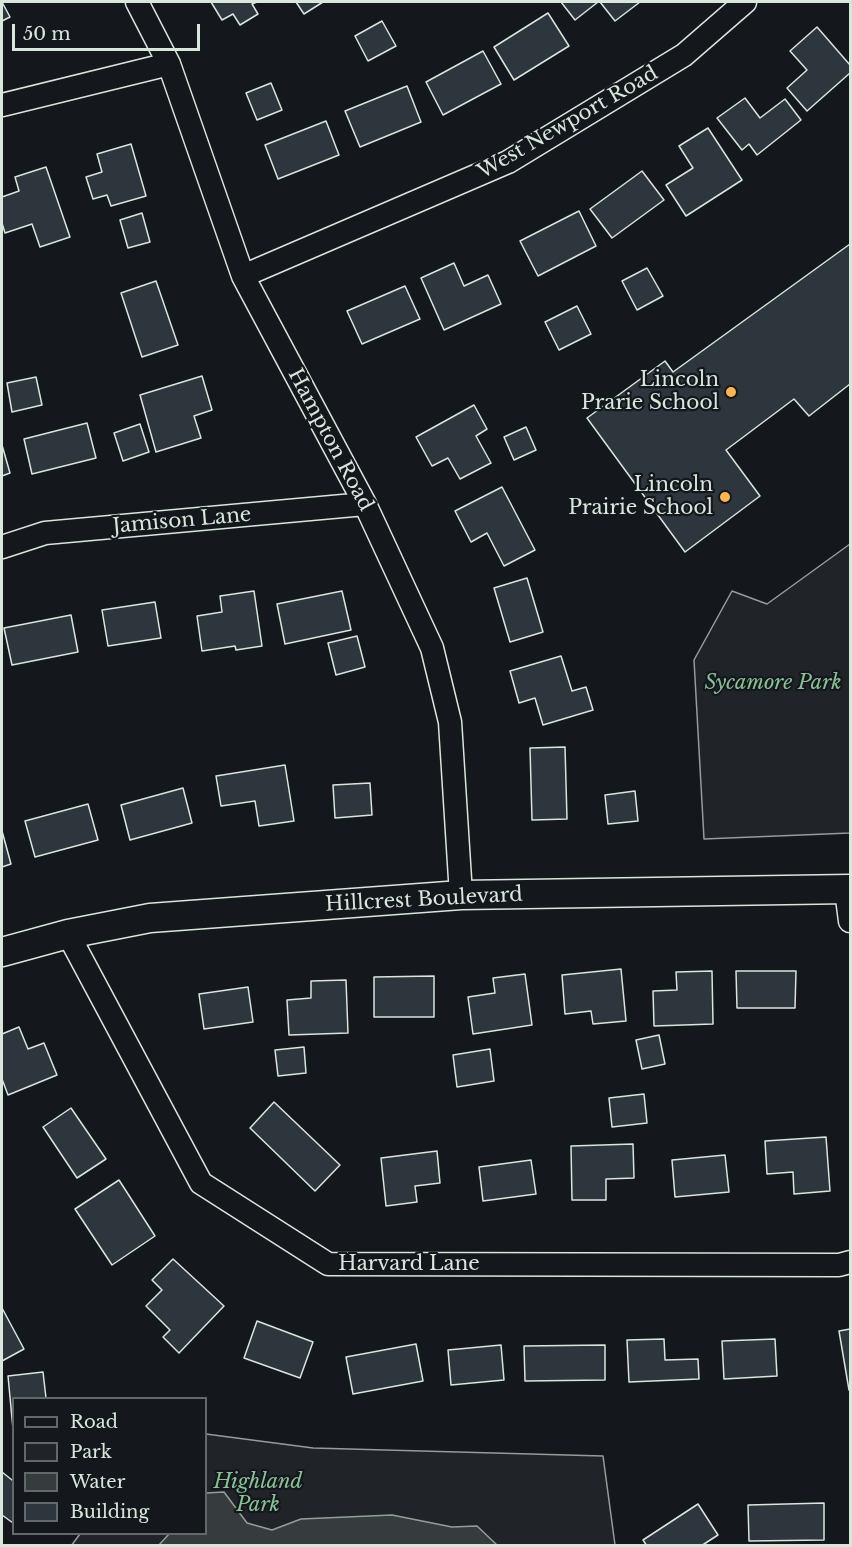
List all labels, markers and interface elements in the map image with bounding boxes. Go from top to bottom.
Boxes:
scale bar [15,12,202,50]
text: 50 m [23,23,71,45]
street label: West Newport Road [474,62,662,184]
street label: Hampton Road [282,365,378,515]
place label: Lincoln Prarie School [581,368,719,415]
marker: Lincoln Prarie School [724,385,738,399]
place label: Lincoln Prairie School [568,473,713,520]
marker: Lincoln Prairie School [718,490,732,504]
street label: Jamison Lane [112,503,252,539]
park label: Sycamore Park [705,671,841,695]
street label: Hillcrest Boulevard [325,883,523,917]
street label: Harvard Lane [338,1252,480,1276]
legend [12,1397,207,1535]
text: Road [70,1411,118,1433]
text: Park [70,1441,112,1463]
park label: Highland Park [213,1470,303,1517]
text: Water [70,1471,125,1493]
text: Building [70,1501,149,1523]

